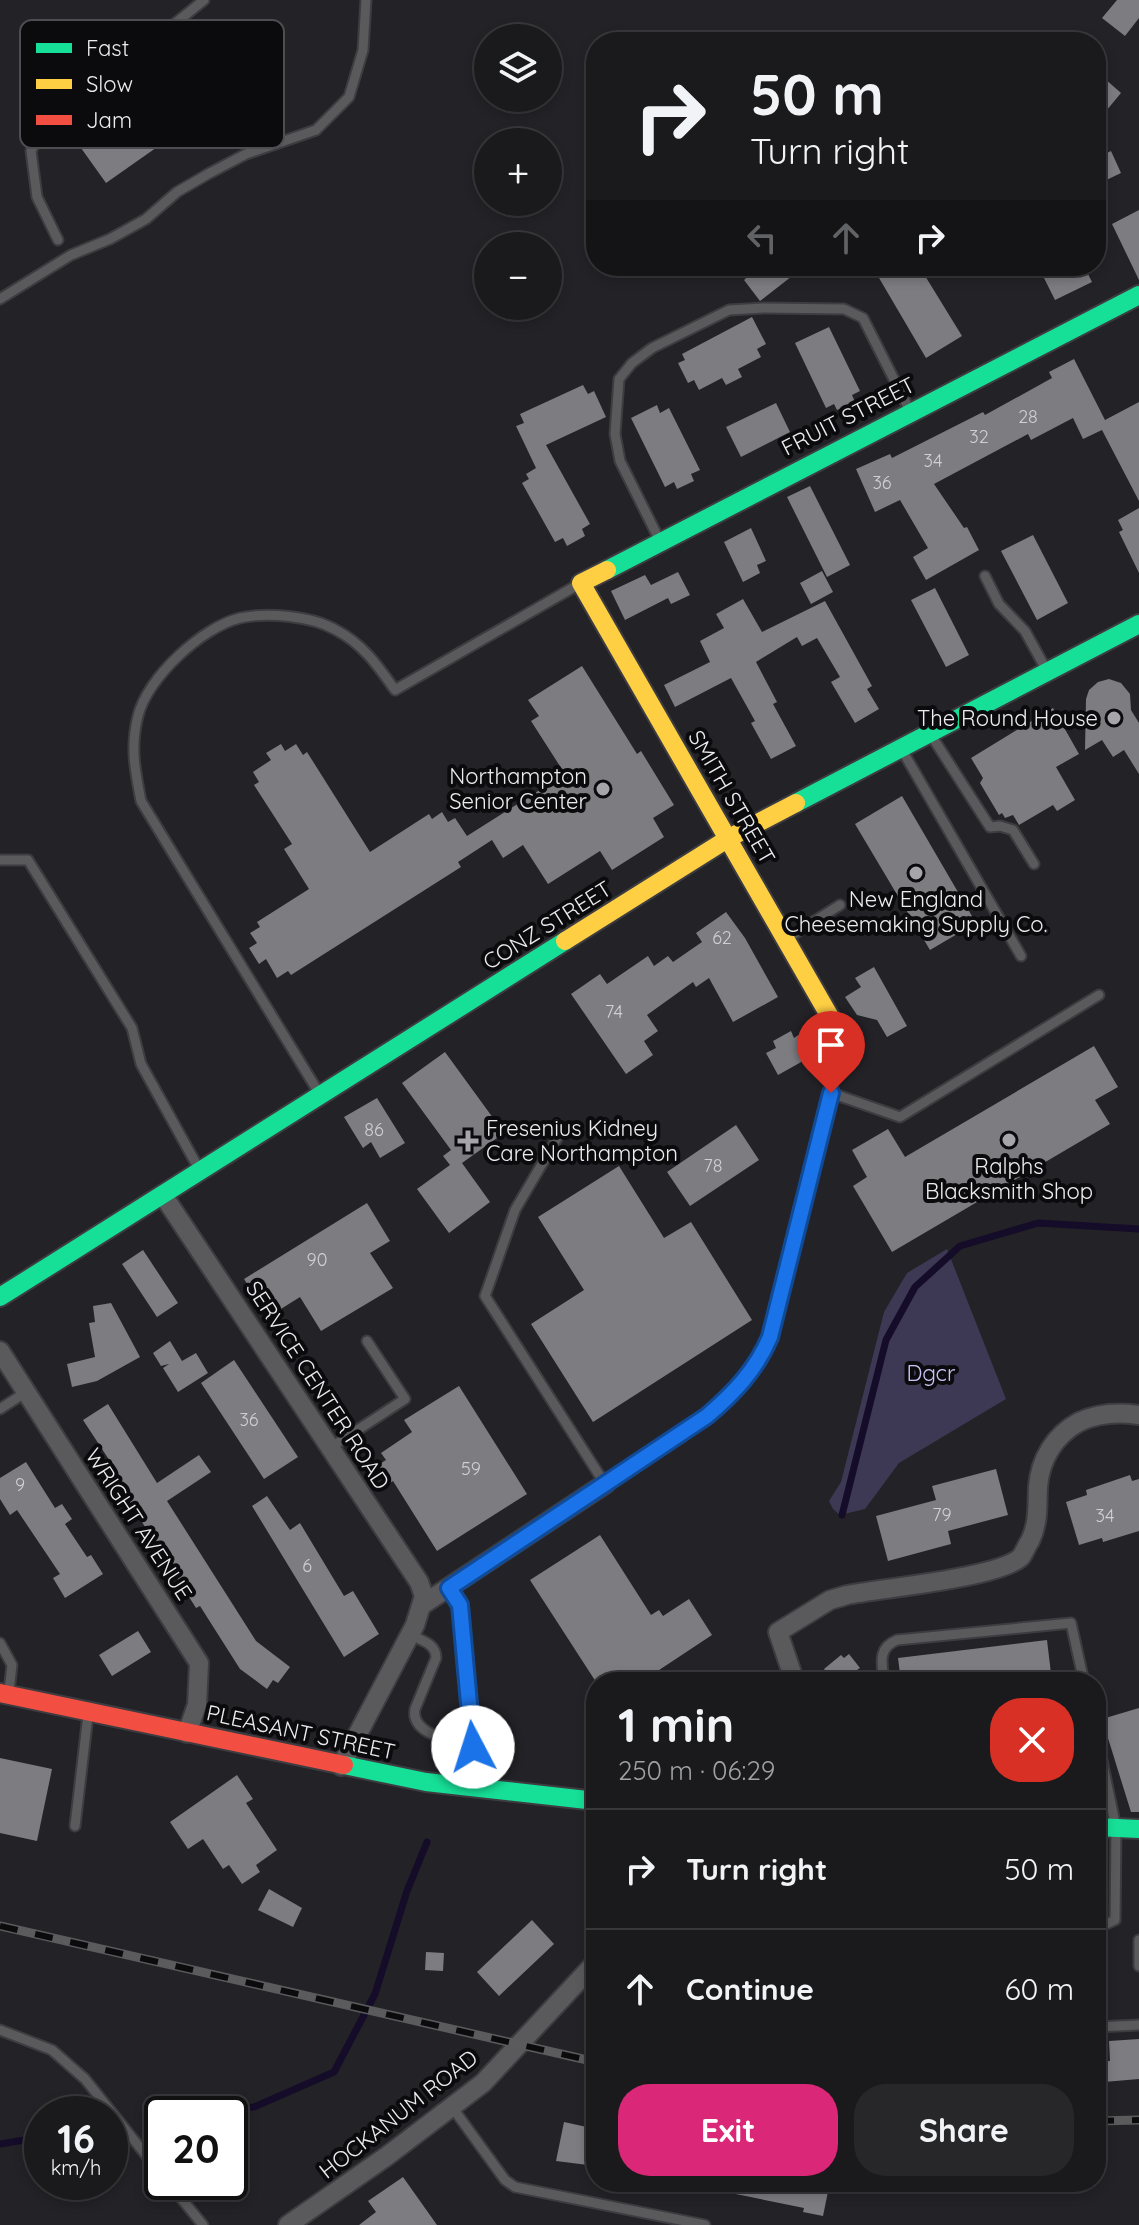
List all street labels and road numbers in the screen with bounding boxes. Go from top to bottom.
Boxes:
street label: FRUIT STREET [776,370,920,462]
street label: SMITH STREET [682,725,782,869]
street label: CONZ STREET [478,874,616,976]
street label: SERVICE CENTER ROAD [240,1275,396,1495]
street label: WRIGHT AVENUE [79,1443,199,1605]
street label: PLEASANT STREET [204,1698,398,1766]
street label: HOCKANUM ROAD [313,2043,483,2185]

